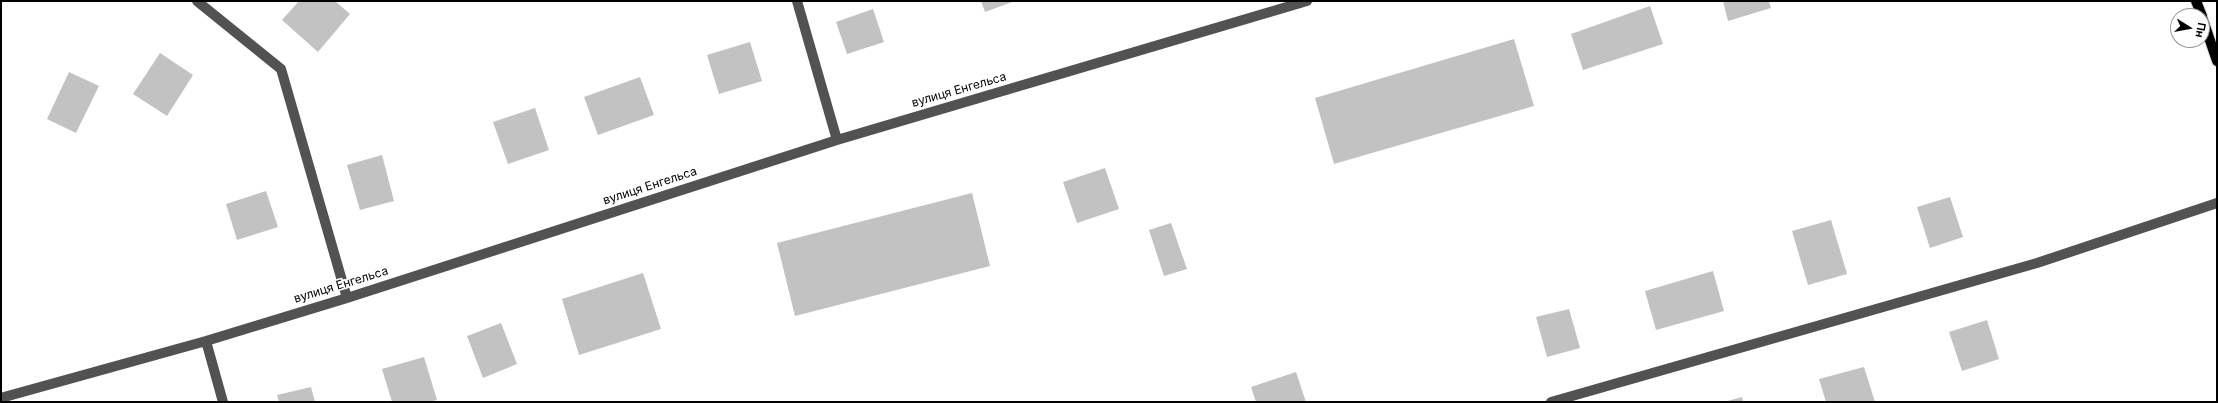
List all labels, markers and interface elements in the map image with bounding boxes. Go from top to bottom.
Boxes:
north arrow [2170,8,2210,48]
text: Пн [2192,21,2209,39]
street label: вулиця Енгельса [910,70,1008,110]
street label: вулиця Енгельса [601,164,699,208]
street label: вулиця Енгельса [292,264,390,306]

